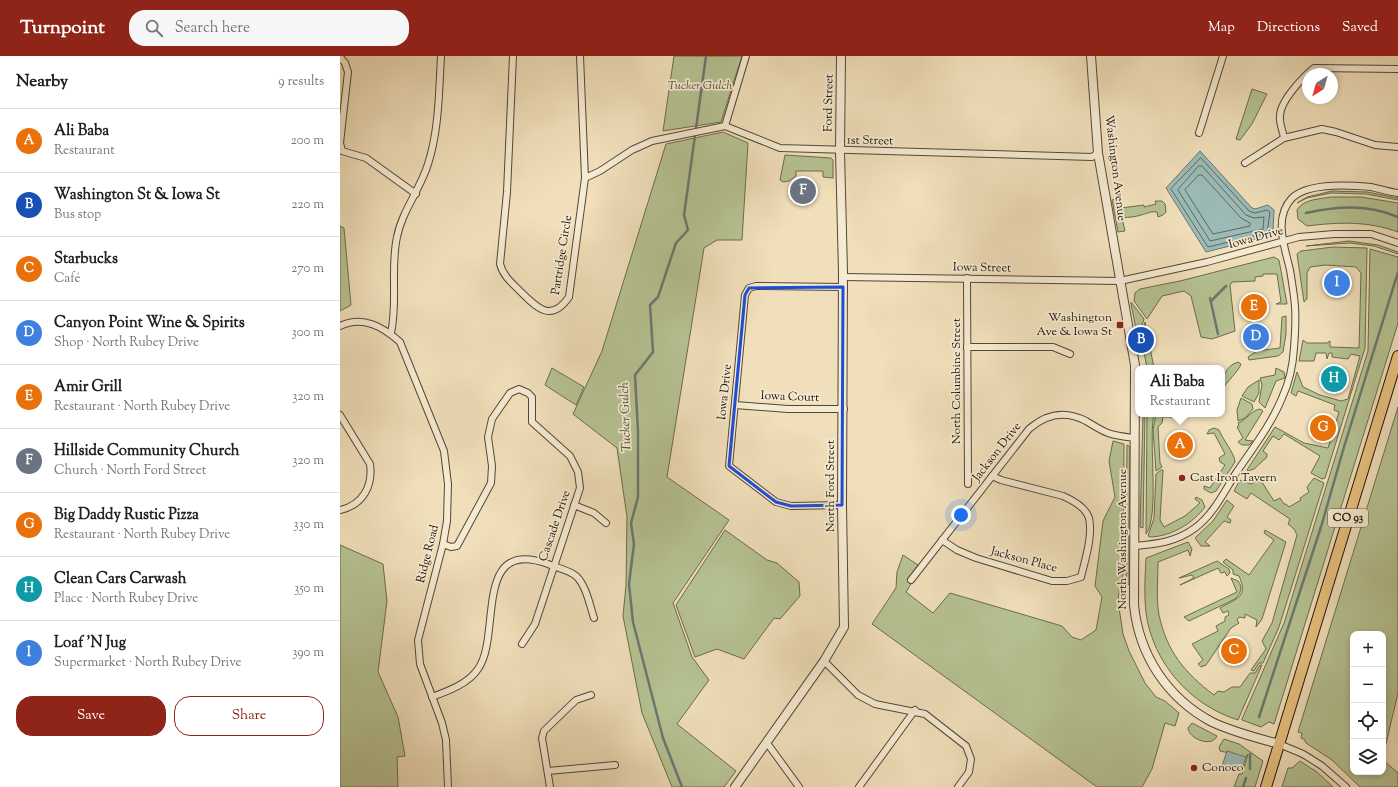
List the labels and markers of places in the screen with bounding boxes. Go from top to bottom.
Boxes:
pin: F [790,176,816,206]
pin: I [1324,268,1350,298]
pin: E [1241,292,1267,322]
place label: Washington Ave & Iowa St [1036,309,1112,341]
marker: Washington Ave & Iowa St [1115,320,1125,330]
pin: D [1243,322,1269,352]
pin: B [1128,325,1154,355]
pin: H [1321,364,1347,394]
pin: G [1310,413,1336,443]
pin: A [1167,430,1193,460]
place label: Cast Iron Tavern [1190,469,1277,487]
marker: Cast Iron Tavern [1177,473,1187,483]
pin: C [1221,636,1247,666]
place label: Conoco [1202,759,1244,777]
marker: Conoco [1189,763,1199,773]

